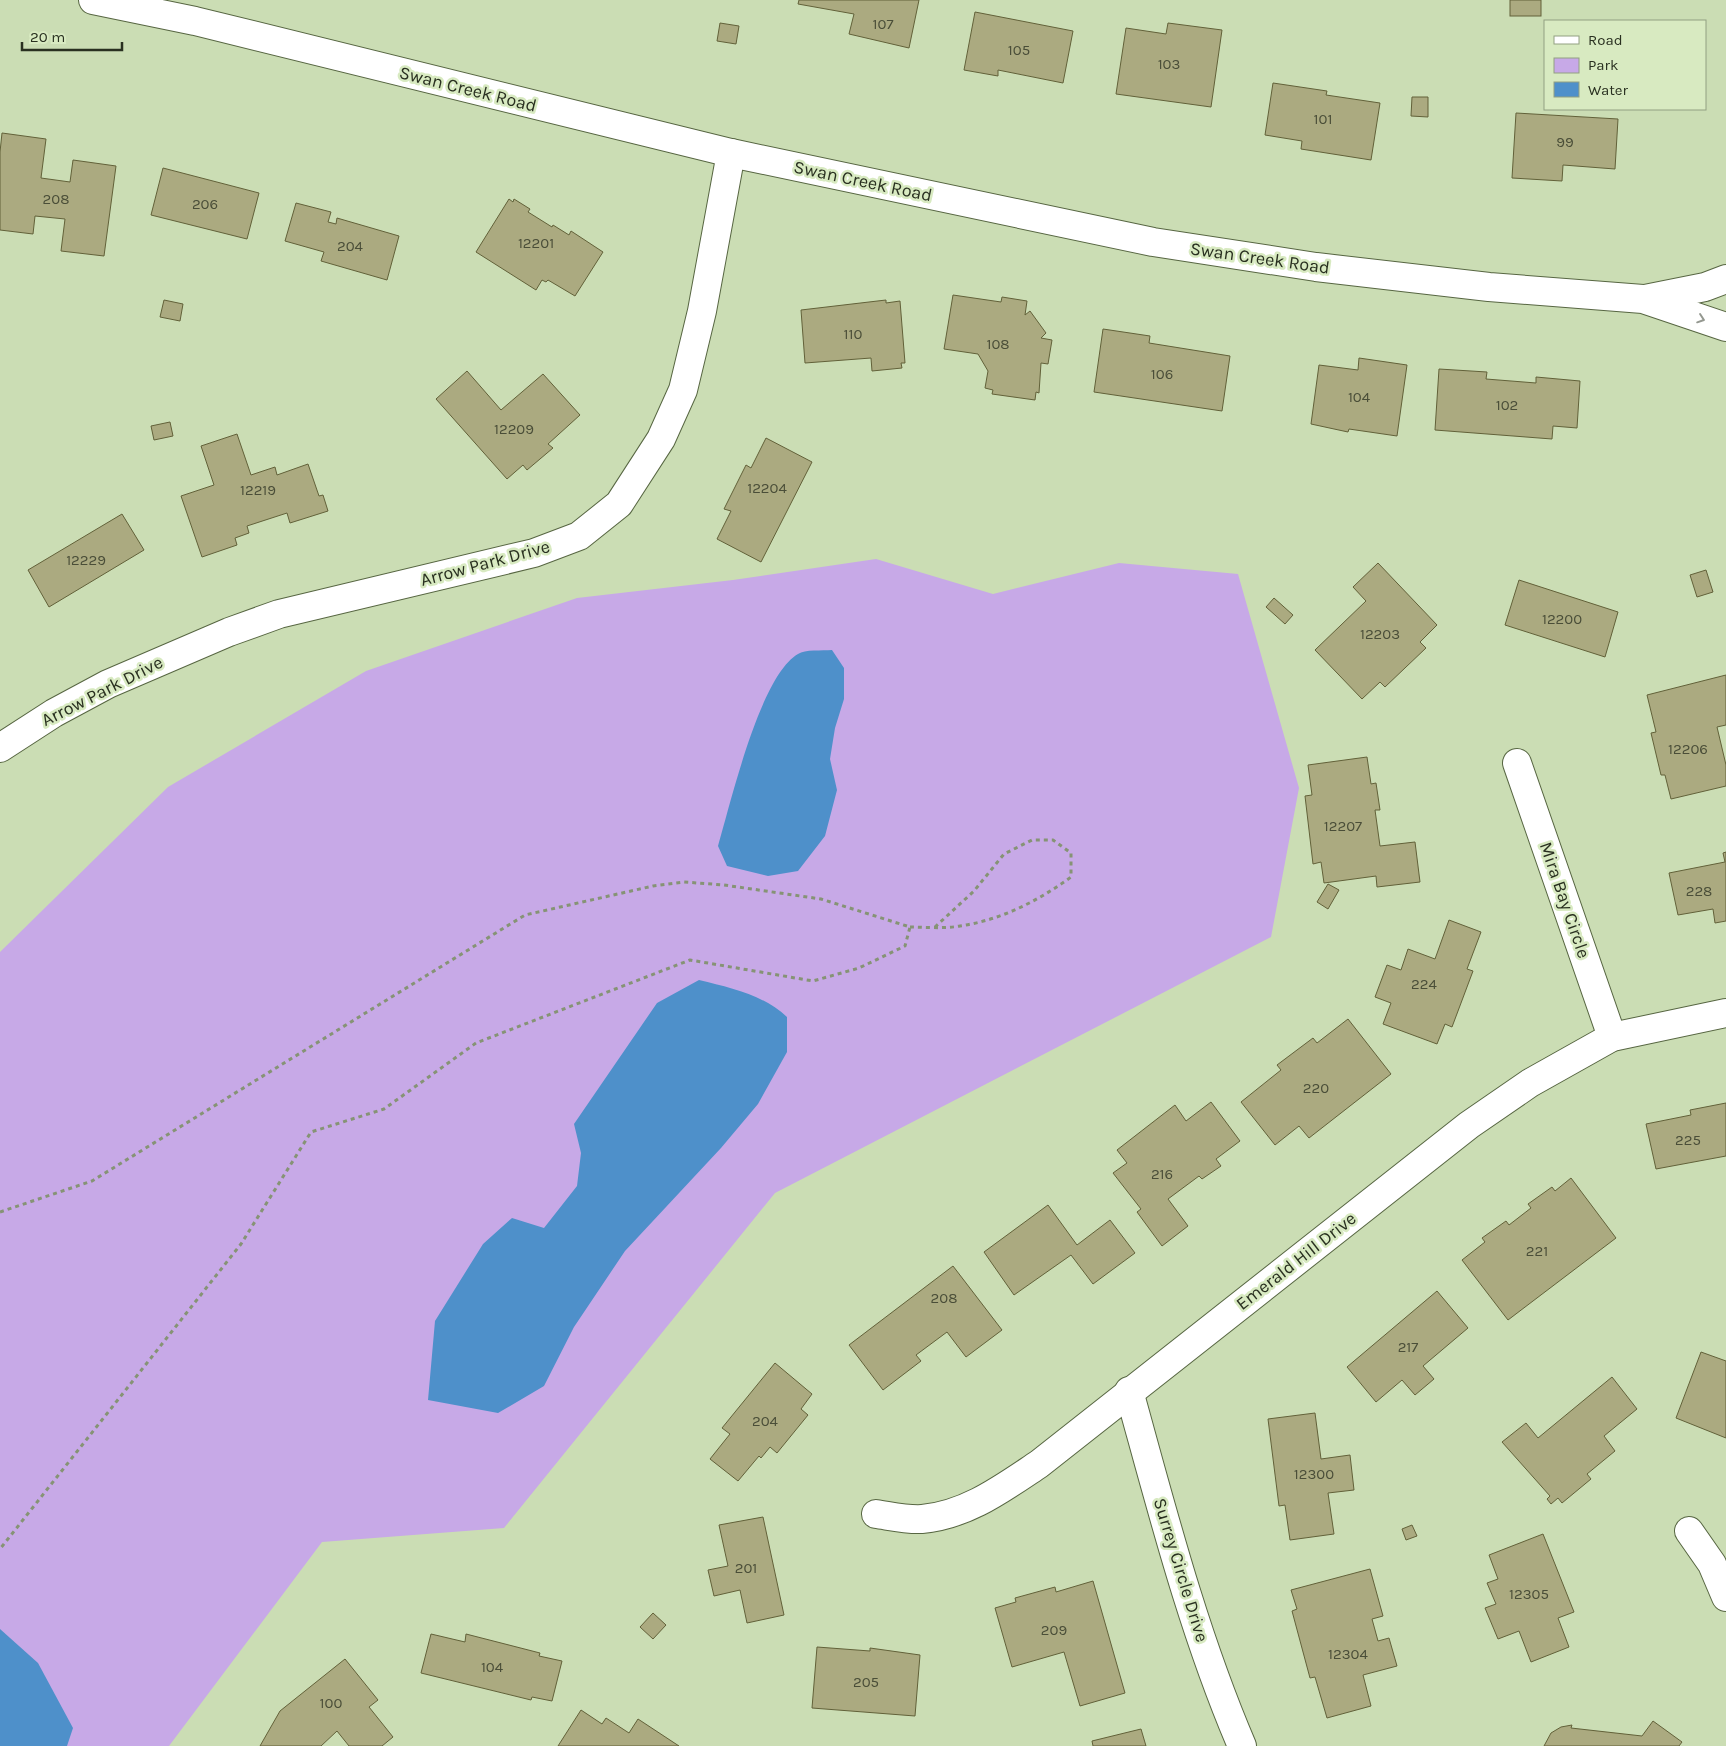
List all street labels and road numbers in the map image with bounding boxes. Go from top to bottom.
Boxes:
street label: Swan Creek Road [397,61,539,117]
street label: Swan Creek Road [792,156,934,206]
street label: Swan Creek Road [1189,237,1331,279]
street label: Arrow Park Drive [418,535,552,591]
street label: Arrow Park Drive [38,651,166,731]
street label: Mira Bay Circle [1535,839,1595,961]
street label: Emerald Hill Drive [1232,1207,1360,1315]
street label: Surrey Circle Drive [1149,1495,1213,1645]

